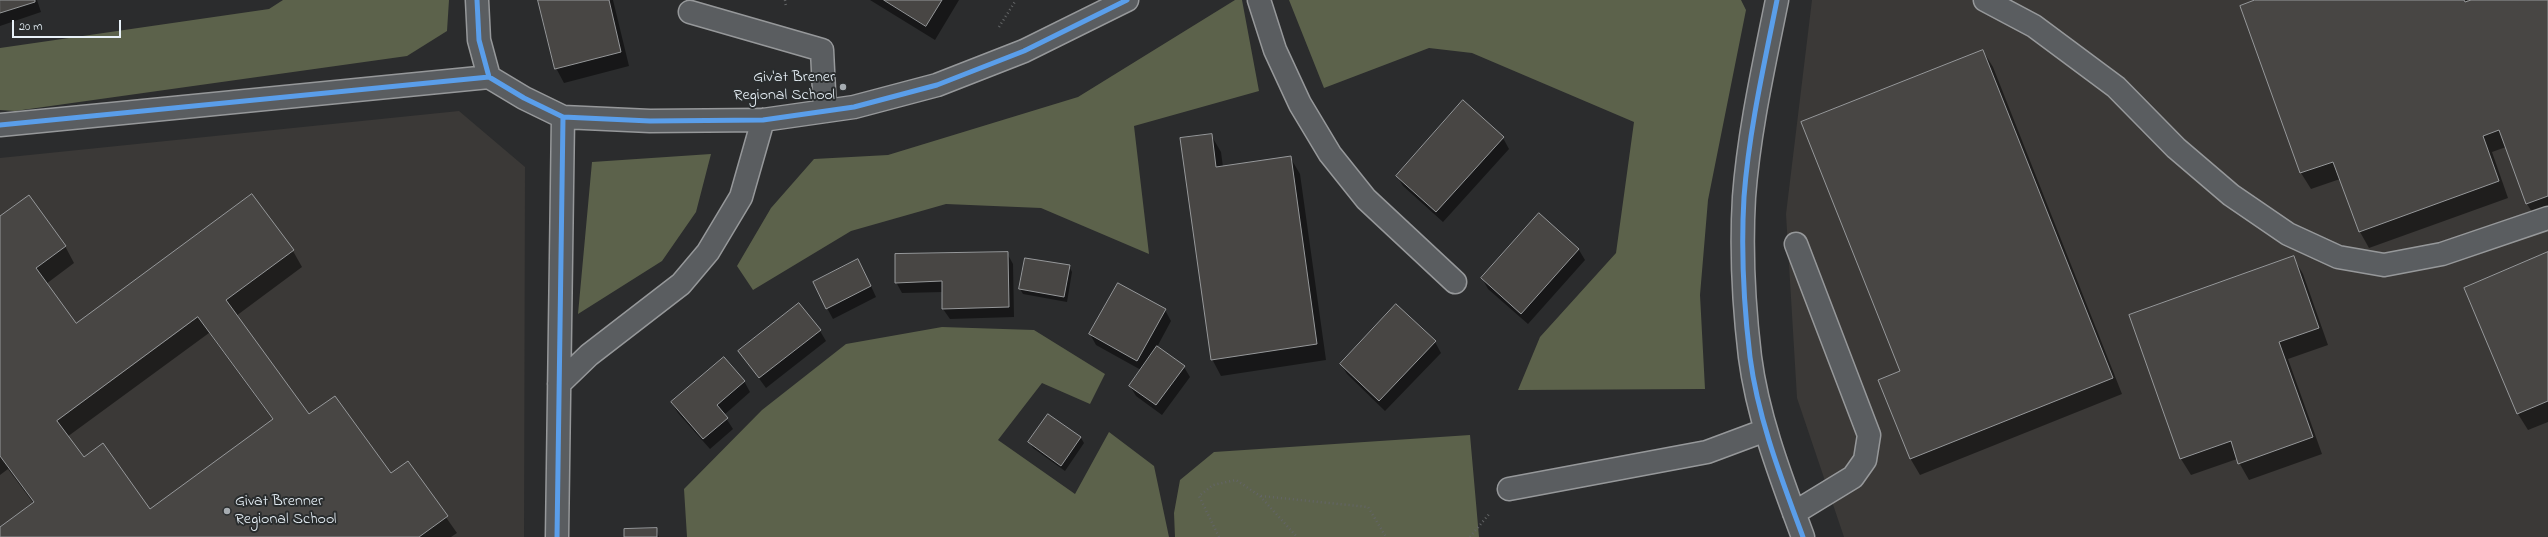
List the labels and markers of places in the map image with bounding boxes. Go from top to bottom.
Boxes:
place label: Giv'at Brener Regional School [734,68,835,106]
marker: Giv'at Brener Regional School [838,82,848,92]
place label: Givat Brenner Regional School [235,492,336,530]
marker: Givat Brenner Regional School [222,506,232,516]

